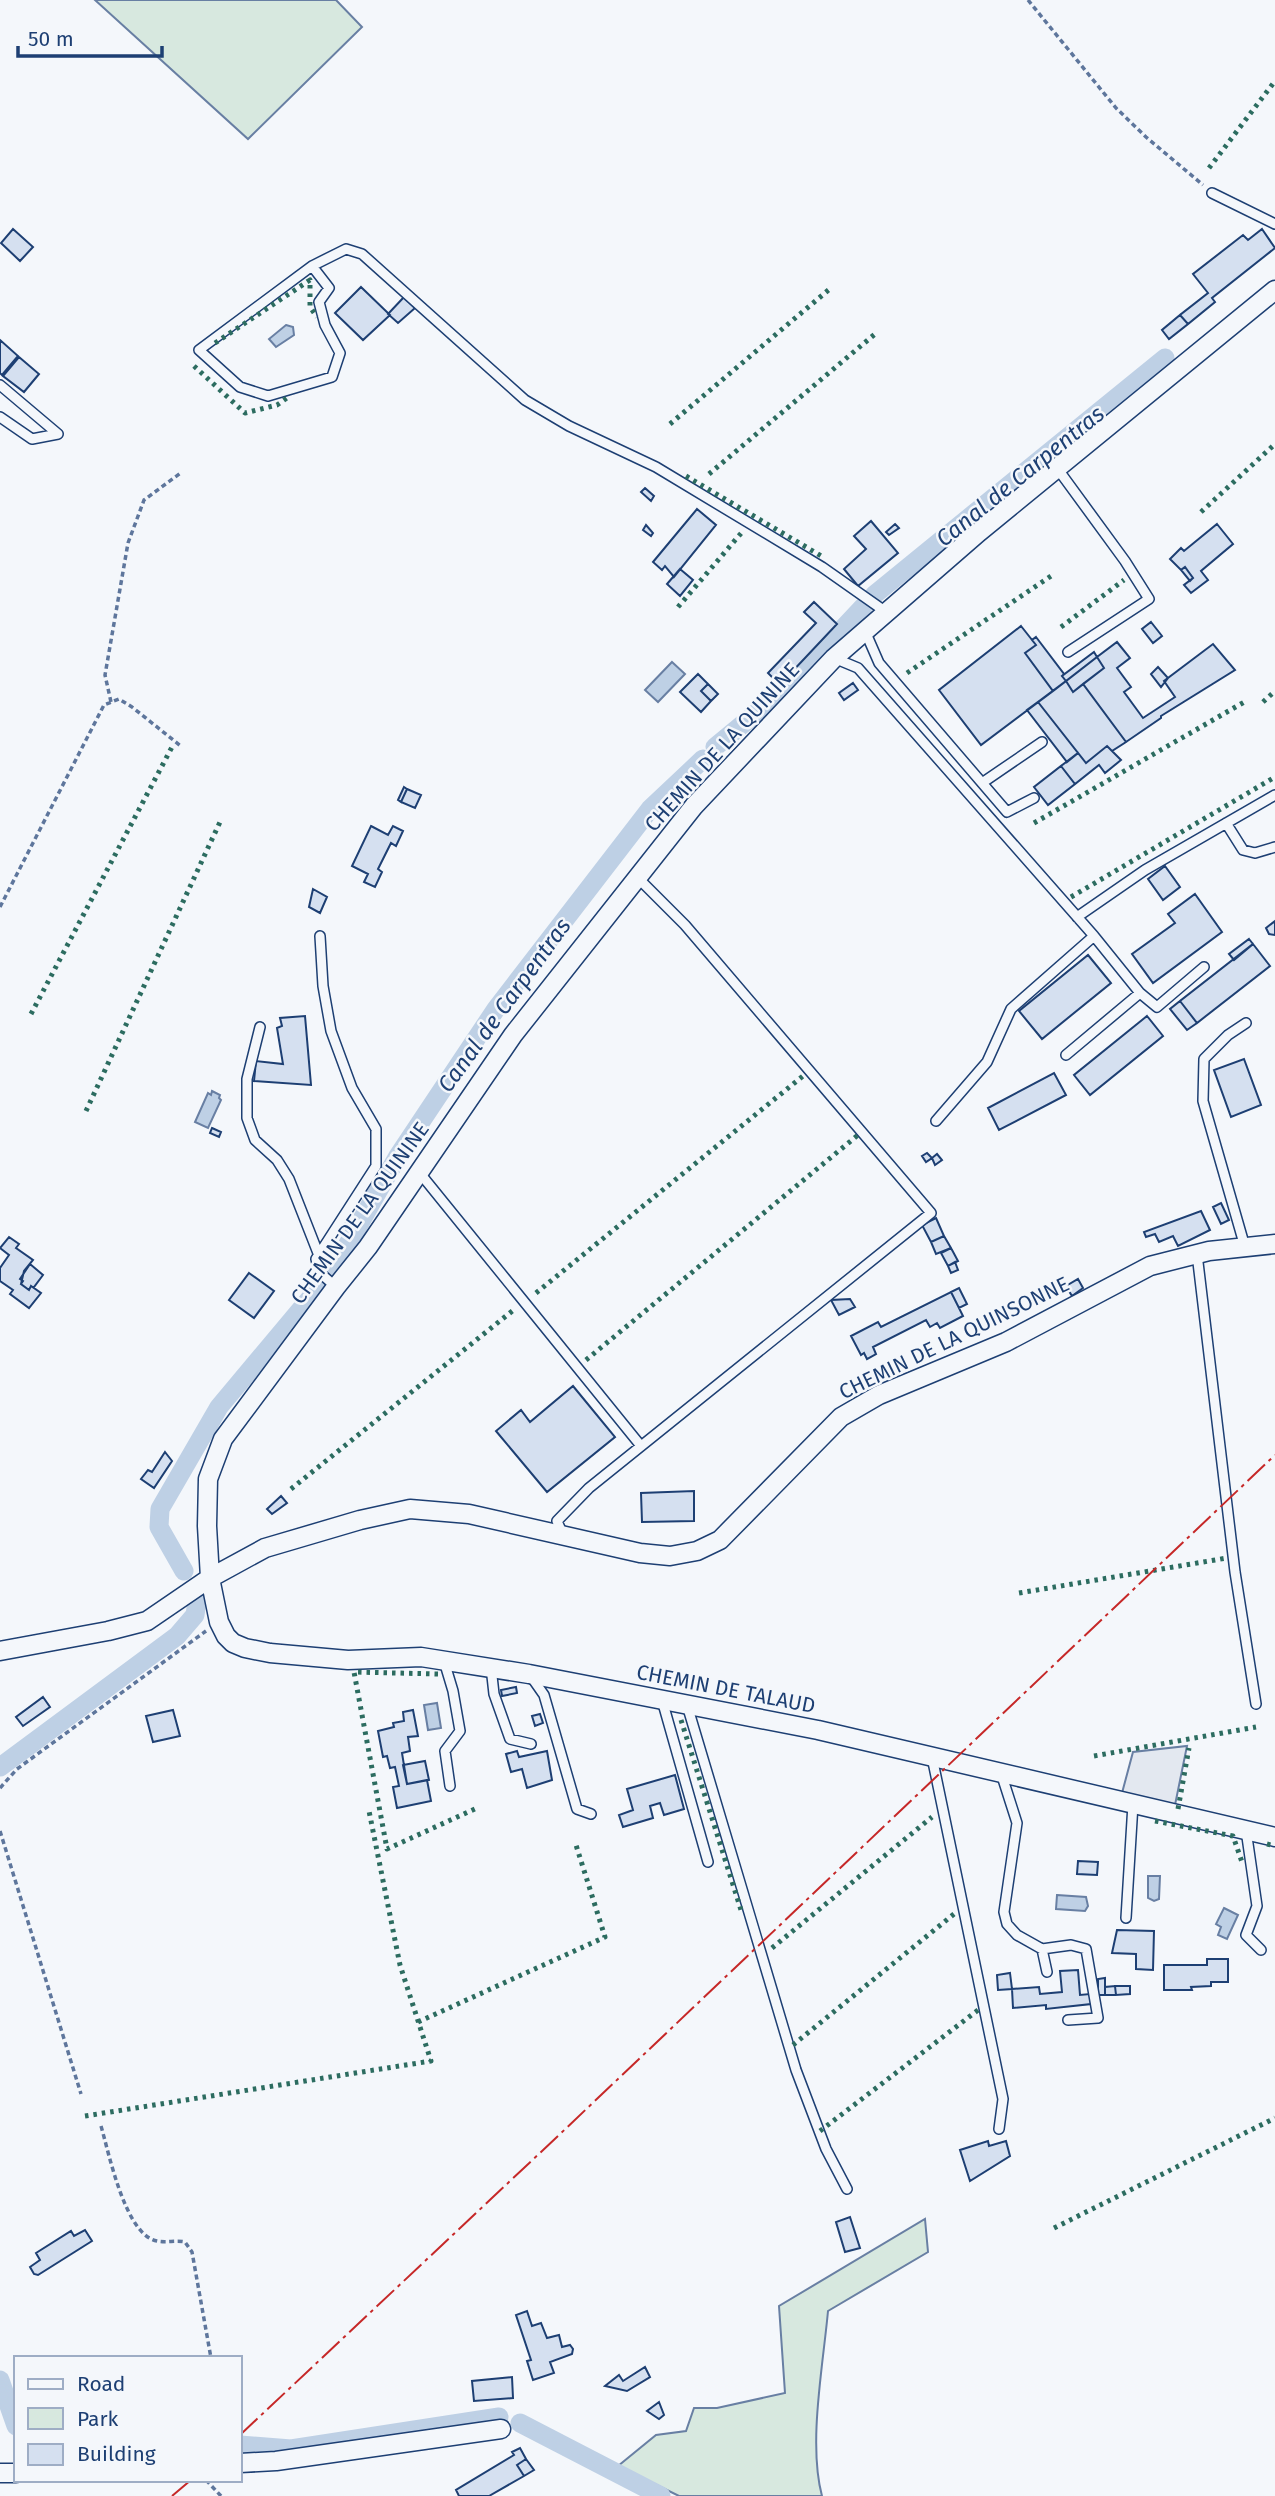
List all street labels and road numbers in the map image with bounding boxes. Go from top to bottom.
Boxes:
street label: CHEMIN DE LA QUININE [639,657,805,837]
street label: CHEMIN DE LA QUININE [285,1117,435,1309]
street label: CHEMIN DE LA QUINSONNE [835,1271,1073,1405]
street label: CHEMIN DE TALAUD [634,1659,818,1719]

